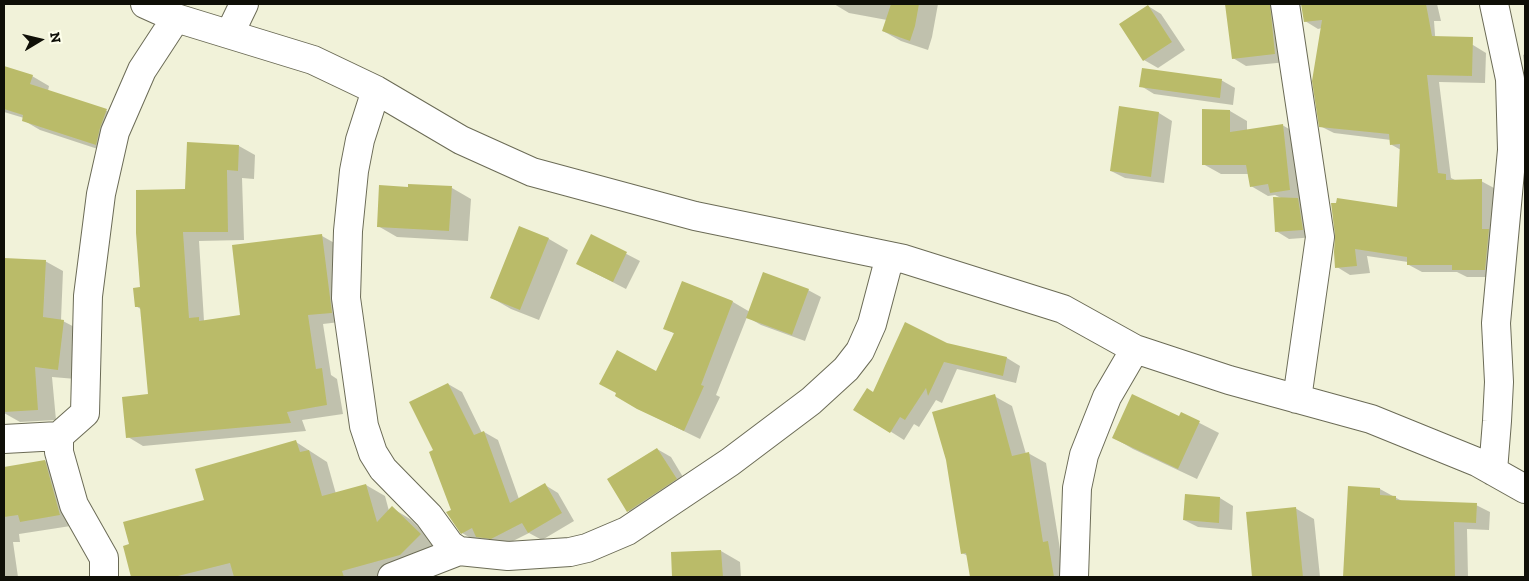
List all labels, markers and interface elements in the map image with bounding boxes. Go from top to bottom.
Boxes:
north arrow [15,15,65,65]
text: N [46,31,65,44]

